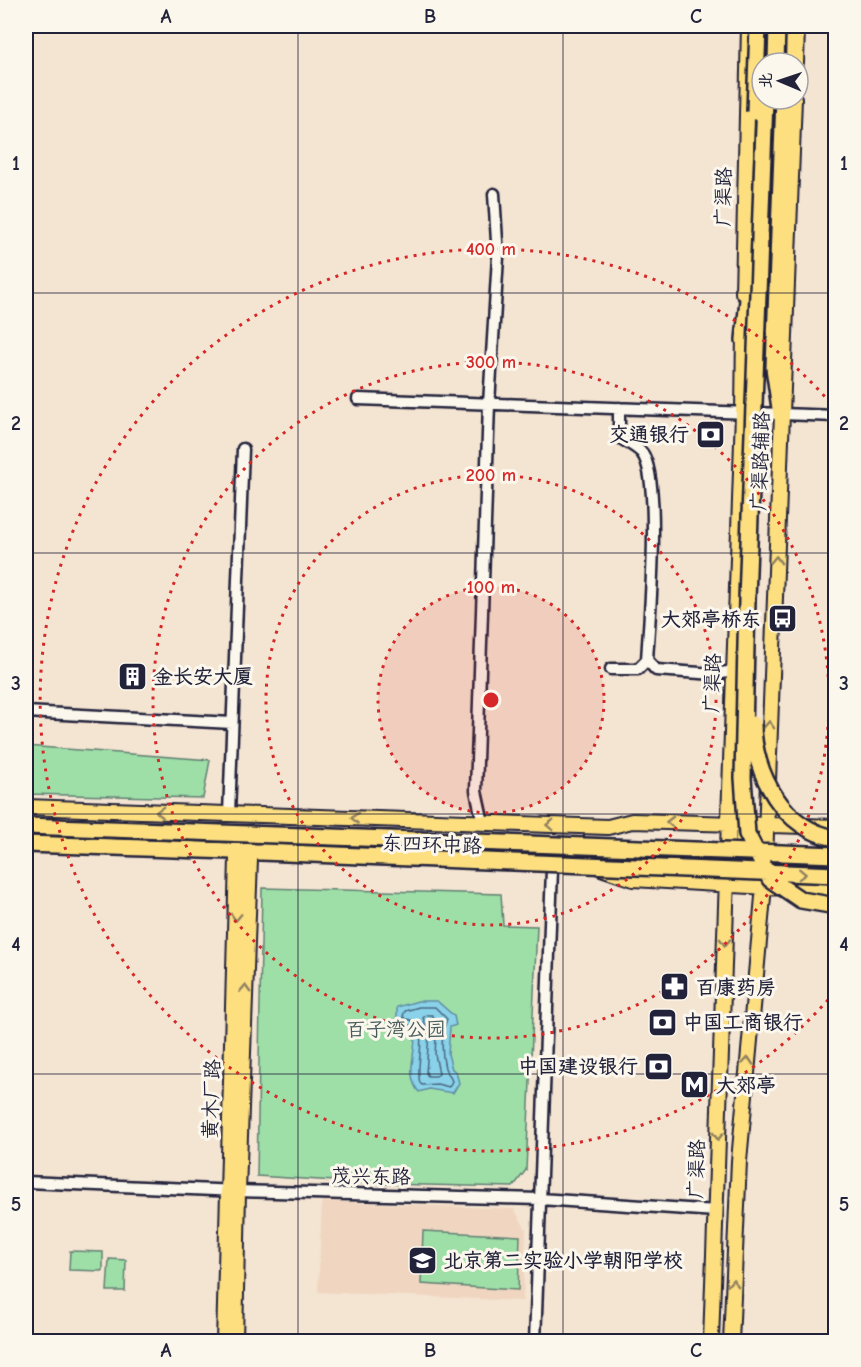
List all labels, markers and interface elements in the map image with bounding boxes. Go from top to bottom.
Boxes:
text: A [160,5,172,28]
text: B [424,5,436,28]
text: C [690,5,702,28]
north arrow [750,51,810,111]
text: 北 [757,72,775,89]
text: 1 [12,152,20,175]
text: 1 [840,152,848,175]
street label: 广渠路 [711,166,736,227]
text: 400 m [466,239,516,260]
text: 300 m [466,352,516,373]
street label: 广渠路辅路 [747,410,774,511]
text: 2 [11,412,21,435]
text: 2 [839,412,849,435]
bank icon: 交通银行 [694,418,726,450]
place label: 交通银行 [609,423,689,446]
text: 200 m [466,465,516,486]
one-way arrow [769,556,782,565]
text: 100 m [467,577,515,598]
bus stop icon: 大郊亭桥东 [766,603,798,635]
place label: 大郊亭桥东 [661,608,761,631]
street label: 广渠路 [700,652,725,713]
building icon: 金长安大厦 [116,660,148,692]
place label: 金长安大厦 [153,665,253,688]
text: 3 [11,672,21,695]
text: 3 [839,672,849,695]
centre of rings [481,690,501,710]
one-way arrow [763,720,775,729]
one-way arrow [155,806,164,818]
one-way arrow [350,812,359,825]
one-way arrow [665,816,674,829]
one-way arrow [545,819,554,831]
street label: 东四环中路 [382,831,483,858]
one-way arrow [797,867,806,880]
one-way arrow [229,912,242,921]
text: 4 [11,933,21,956]
text: 4 [839,933,849,956]
one-way arrow [718,937,731,946]
pharmacy icon: 百康药房 [659,971,691,1003]
place label: 百康药房 [696,976,776,999]
one-way arrow [238,985,251,994]
bank icon: 中国工商银行 [646,1006,678,1038]
place label: 中国工商银行 [683,1011,803,1034]
park label: 百子湾公园 [346,1018,446,1041]
bank icon: 中国建设银行 [643,1050,675,1082]
place label: 中国建设银行 [518,1055,638,1078]
one-way arrow [741,1056,754,1065]
street label: 黄木厂路 [199,1058,224,1139]
metro station icon: 大郊亭 [679,1069,711,1101]
place label: 大郊亭 [716,1074,776,1097]
one-way arrow [712,1132,724,1141]
street label: 广渠路 [684,1138,709,1199]
street label: 茂兴东路 [331,1164,412,1189]
text: 5 [11,1193,21,1216]
text: 5 [839,1193,849,1216]
school or university icon: 北京第二实验小学朝阳学校 [406,1244,438,1276]
place label: 北京第二实验小学朝阳学校 [443,1249,683,1272]
one-way arrow [727,1279,739,1288]
text: A [160,1339,172,1362]
text: B [424,1339,436,1362]
text: C [690,1339,702,1362]

